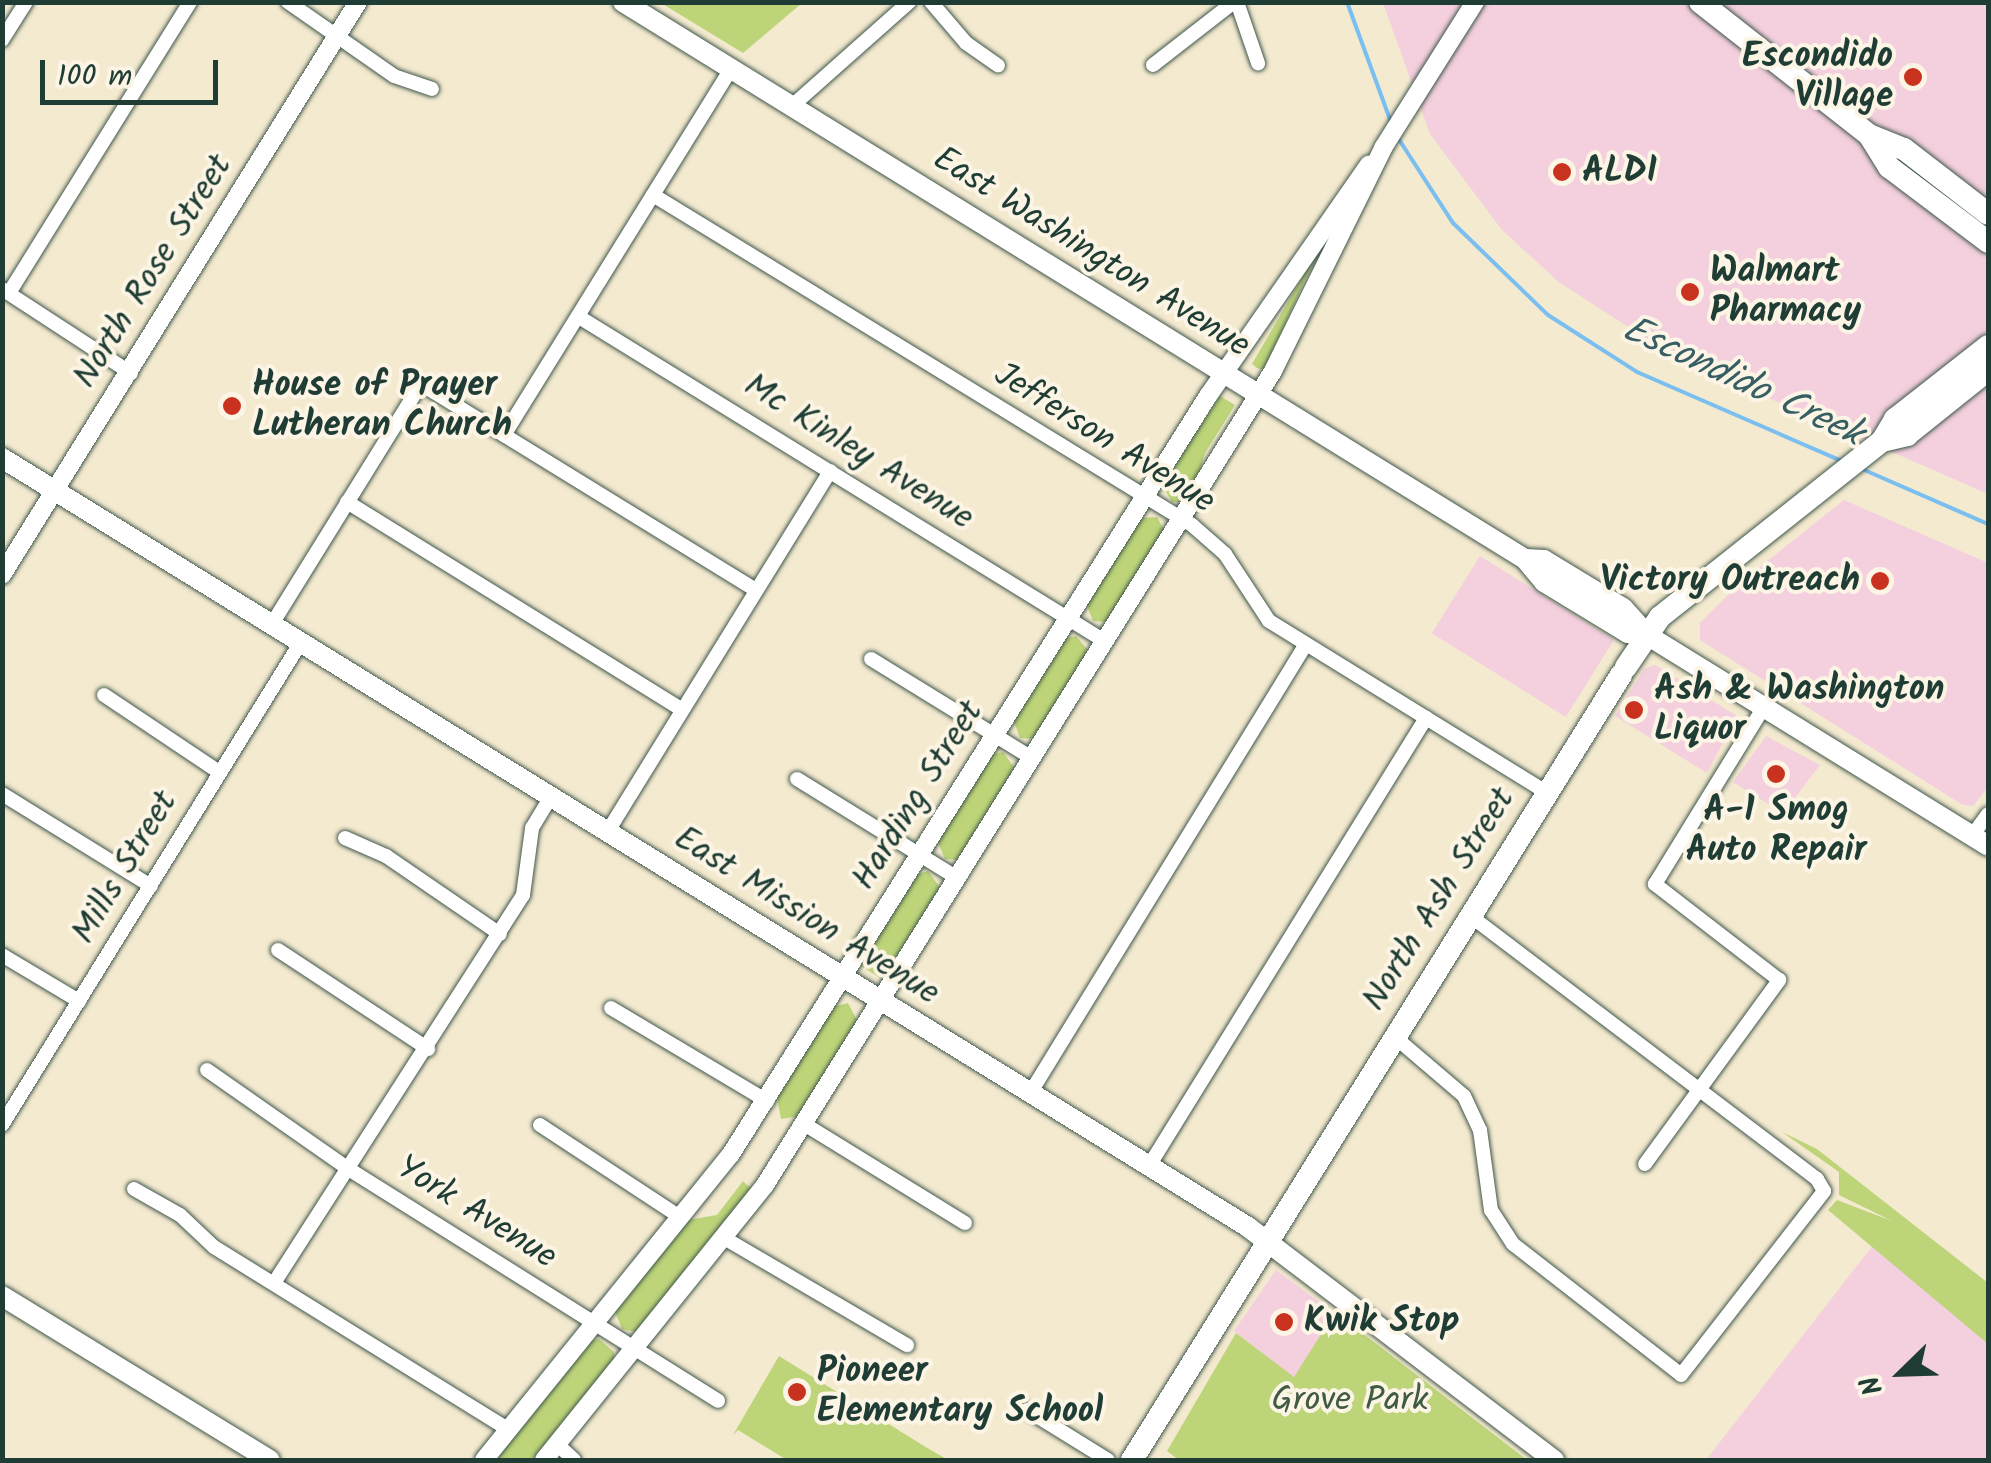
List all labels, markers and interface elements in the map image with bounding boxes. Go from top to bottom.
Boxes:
place label: Escondido Village [1742,36,1893,118]
scale bar [45,40,222,102]
text: 100 m [57,53,132,101]
marker: Escondido Village [1902,66,1924,88]
street label: East Washington Avenue [925,138,1257,368]
street label: North Rose Street [65,148,243,396]
place label: ALDI [1582,151,1657,193]
marker: ALDI [1551,161,1573,183]
place label: Walmart Pharmacy [1710,251,1861,333]
marker: Walmart Pharmacy [1679,281,1701,303]
water label: Escondido Creek [1615,307,1869,459]
street label: Jefferson Avenue [986,354,1222,524]
place label: House of Prayer Lutheran Church [252,365,512,447]
street label: Mc Kinley Avenue [735,366,981,540]
marker: House of Prayer Lutheran Church [221,395,243,417]
place label: Victory Outreach [1600,560,1860,602]
marker: Victory Outreach [1869,570,1891,592]
place label: Ash & Washington Liquor [1654,669,1944,751]
street label: Harding Street [844,694,994,898]
marker: Ash & Washington Liquor [1623,699,1645,721]
marker: A-1 Smog Auto Repair [1765,763,1787,785]
street label: North Ash Street [1355,781,1525,1019]
street label: Mills Street [64,784,188,952]
place label: A-1 Smog Auto Repair [1686,790,1866,872]
street label: East Mission Avenue [666,818,946,1016]
street label: York Avenue [388,1147,564,1279]
place label: Kwik Stop [1304,1301,1460,1343]
marker: Kwik Stop [1273,1311,1295,1333]
north arrow [1851,1323,1951,1423]
place label: Pioneer Elementary School [817,1351,1103,1433]
text: N [1849,1368,1897,1402]
park label: Grove Park [1272,1380,1428,1422]
marker: Pioneer Elementary School [786,1381,808,1403]

